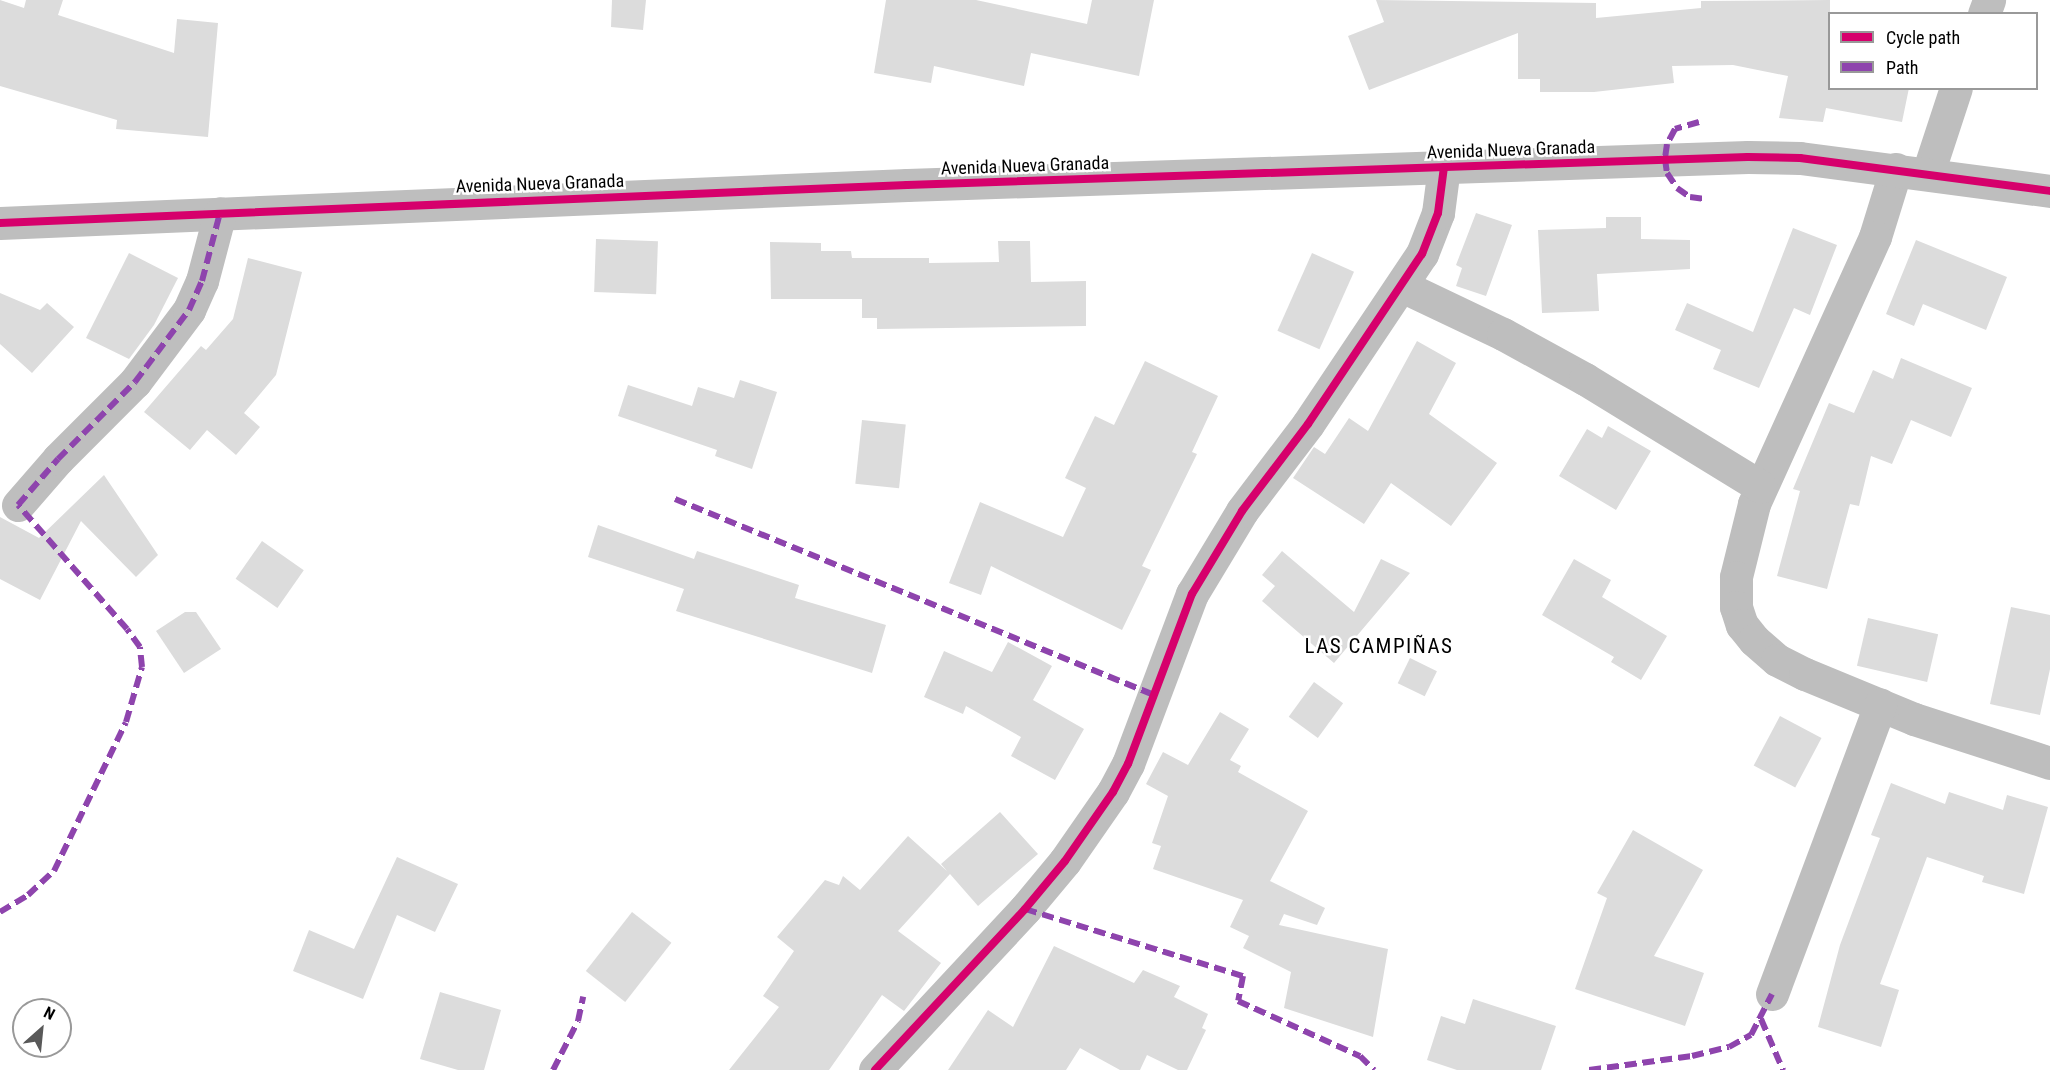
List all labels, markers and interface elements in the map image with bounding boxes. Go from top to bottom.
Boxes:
legend [1828,12,2038,90]
text: Cycle path [1886,27,1960,48]
text: Path [1886,57,1919,78]
street label: Avenida Nueva Granada [1427,136,1595,164]
street label: Avenida Nueva Granada [941,152,1109,180]
street label: Avenida Nueva Granada [456,170,624,198]
district label: LAS CAMPIÑAS [1305,633,1453,659]
north arrow [12,998,72,1058]
text: N [41,1003,58,1024]

